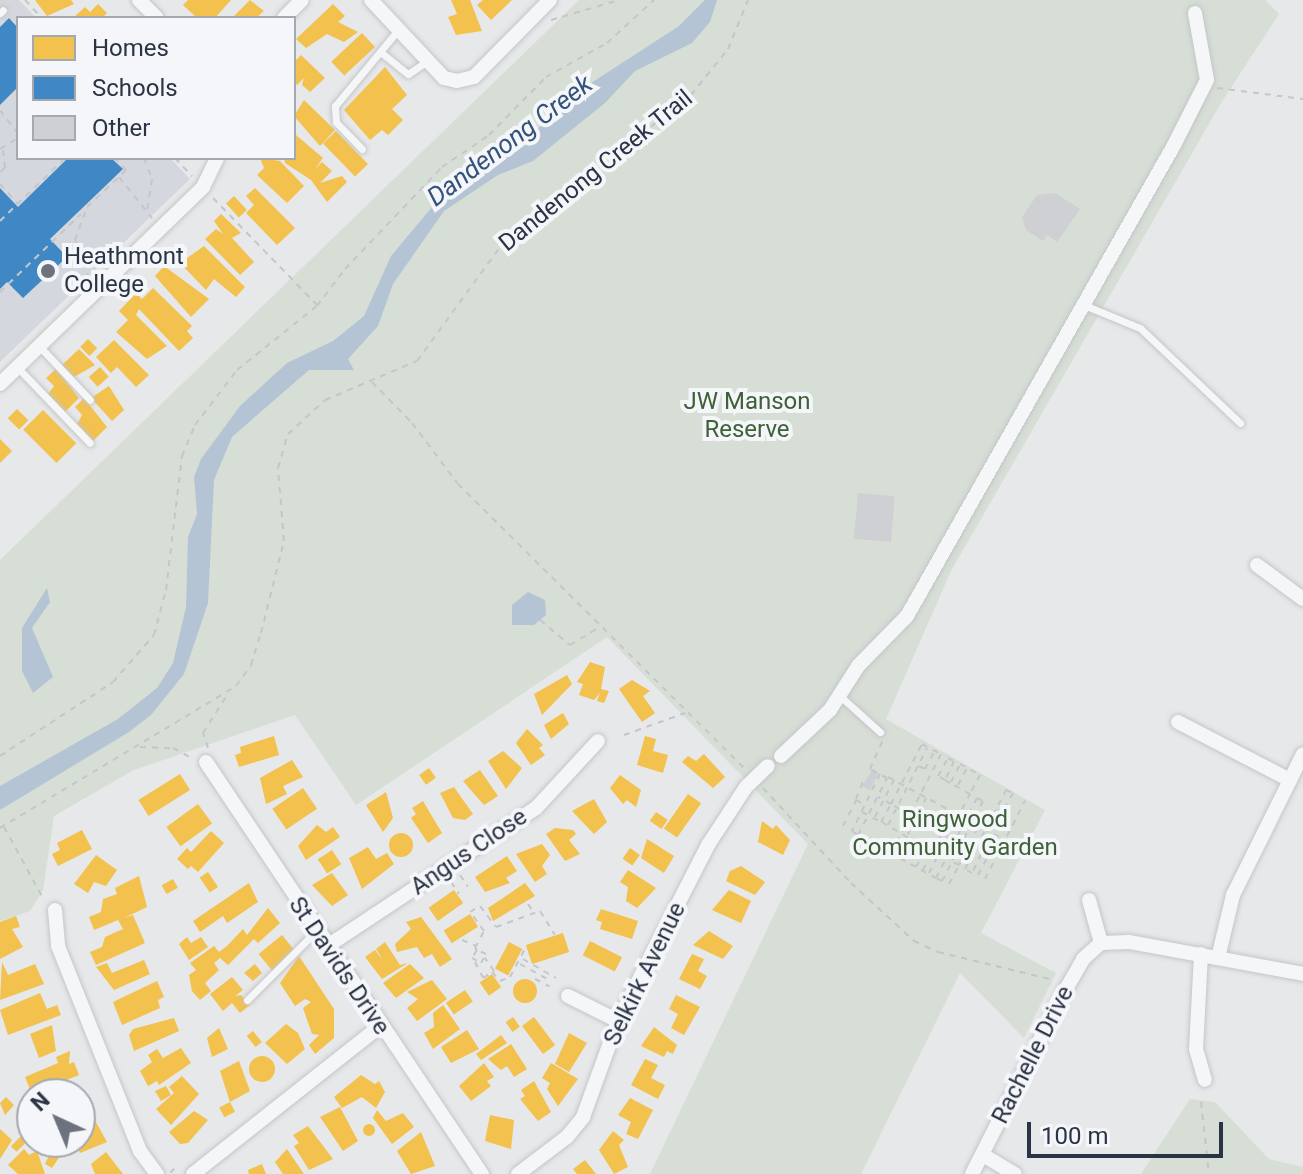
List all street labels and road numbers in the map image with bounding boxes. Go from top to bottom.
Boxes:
street label: Dandenong Creek Trail [493,84,699,258]
street label: Angus Close [405,803,533,901]
street label: St Davids Drive [282,892,396,1040]
street label: Selkirk Avenue [598,898,692,1050]
street label: Rachelle Drive [986,981,1080,1129]

